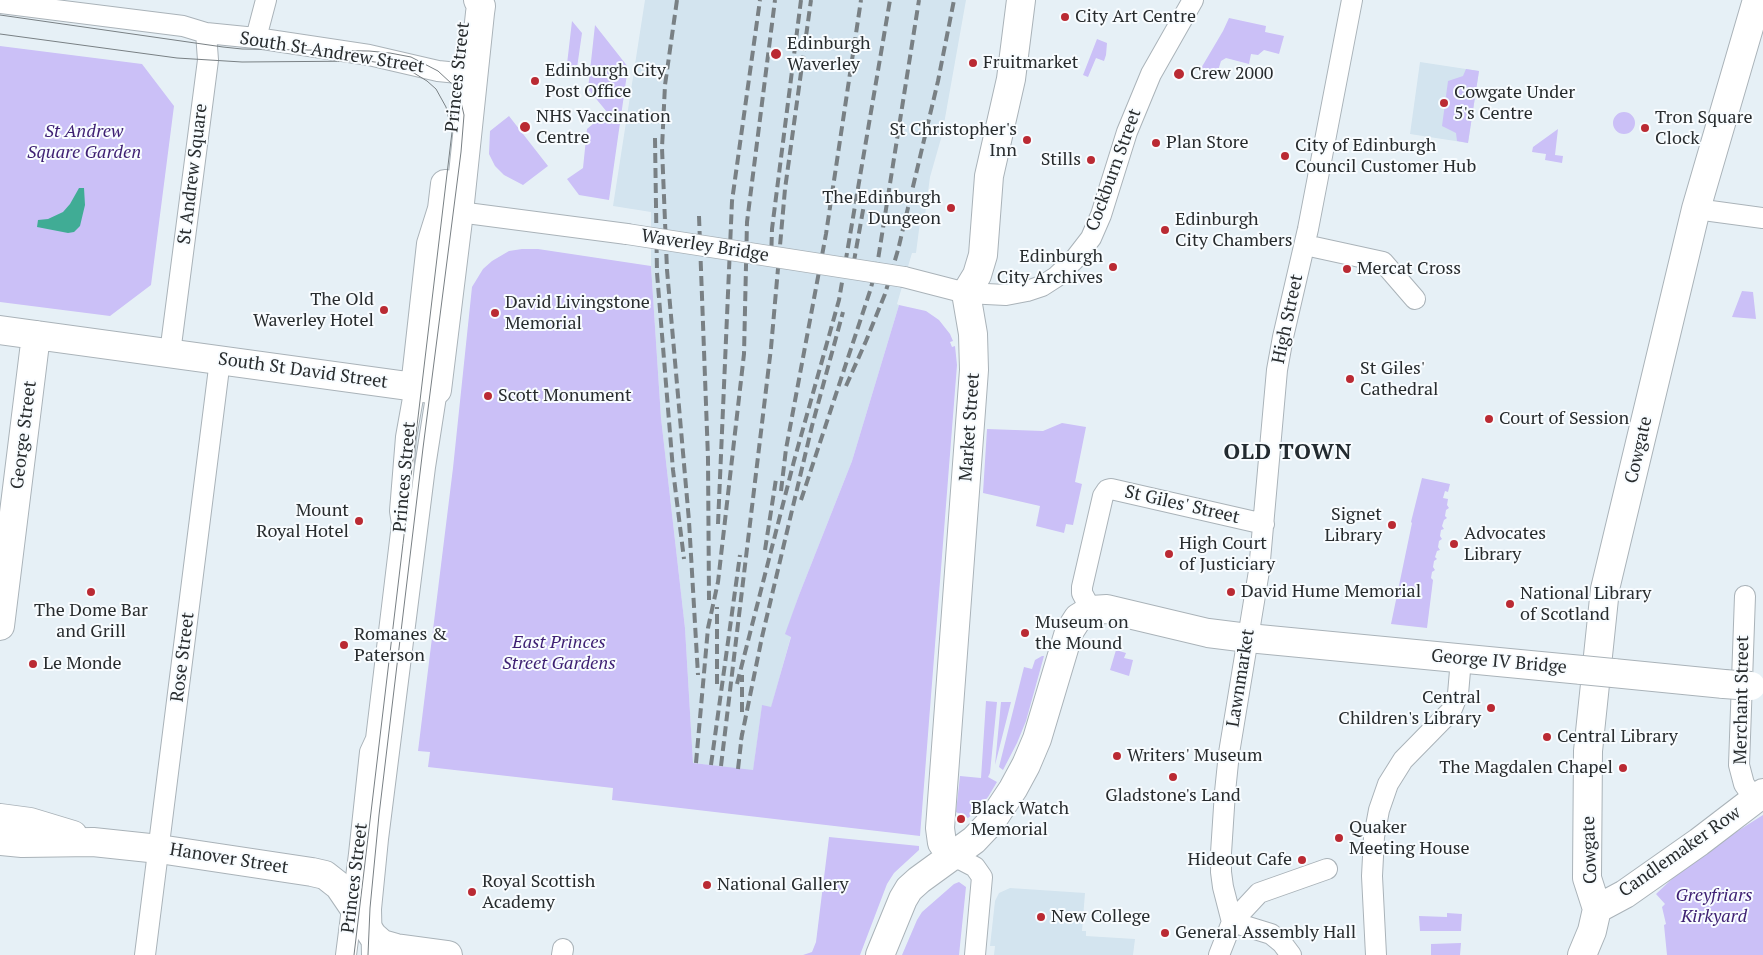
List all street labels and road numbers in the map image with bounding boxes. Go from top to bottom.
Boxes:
street label: Princes Street [441,21,475,133]
street label: South St Andrew Street [238,28,426,78]
street label: St Andrew Square [174,102,212,246]
street label: Cockburn Street [1082,106,1146,234]
street label: Waverley Bridge [640,225,770,267]
street label: High Street [1268,272,1308,366]
street label: South St David Street [217,348,389,394]
street label: Market Street [955,372,985,482]
street label: George Street [7,379,41,491]
street label: Cowgate [1621,414,1657,486]
street label: Princes Street [389,421,421,533]
street label: St Giles' Street [1122,481,1242,529]
street label: Rose Street [167,611,199,703]
street label: Lawnmarket [1223,627,1259,729]
street label: Merchant Street [1730,635,1754,765]
street label: George IV Bridge [1430,645,1568,679]
street label: Candlemaker Row [1615,802,1745,902]
street label: Cowgate [1578,816,1602,884]
street label: Princes Street [338,822,372,934]
street label: Hanover Street [168,839,290,879]

